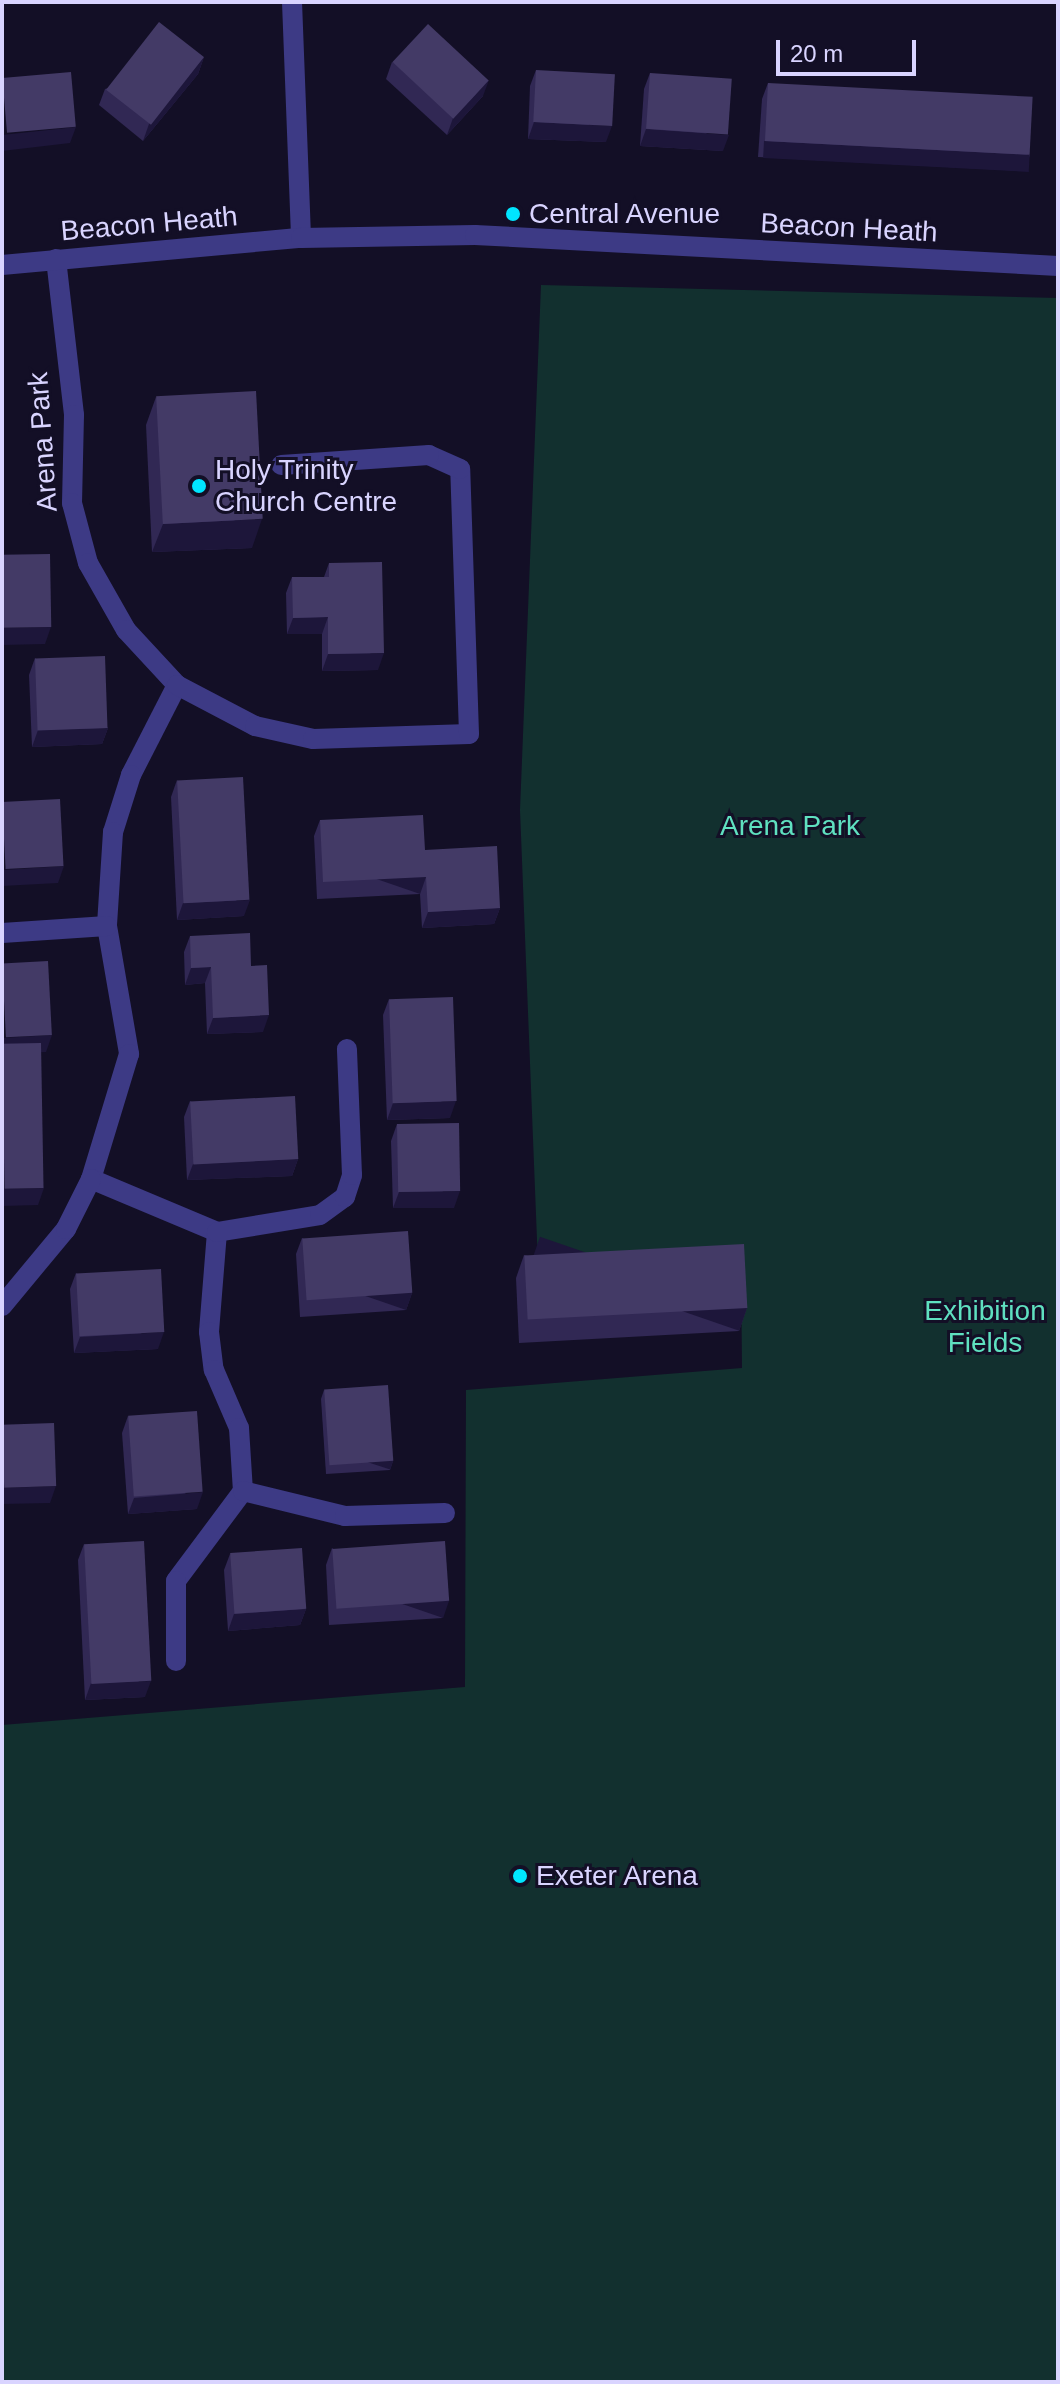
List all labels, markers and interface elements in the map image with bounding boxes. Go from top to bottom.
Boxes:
scale bar [780,24,920,74]
text: 20 m [790,40,843,67]
place label: Central Avenue [529,197,722,231]
street label: Beacon Heath [59,200,239,248]
marker: Central Avenue [504,205,522,223]
street label: Beacon Heath [760,207,938,249]
street label: Arena Park [21,371,65,513]
place label: Holy Trinity Church Centre [215,453,397,519]
marker: Holy Trinity Church Centre [190,477,208,495]
park label: Arena Park [720,809,860,843]
park label: Exhibition Fields [924,1294,1046,1360]
place label: Exeter Arena [536,1859,699,1893]
marker: Exeter Arena [511,1867,529,1885]

